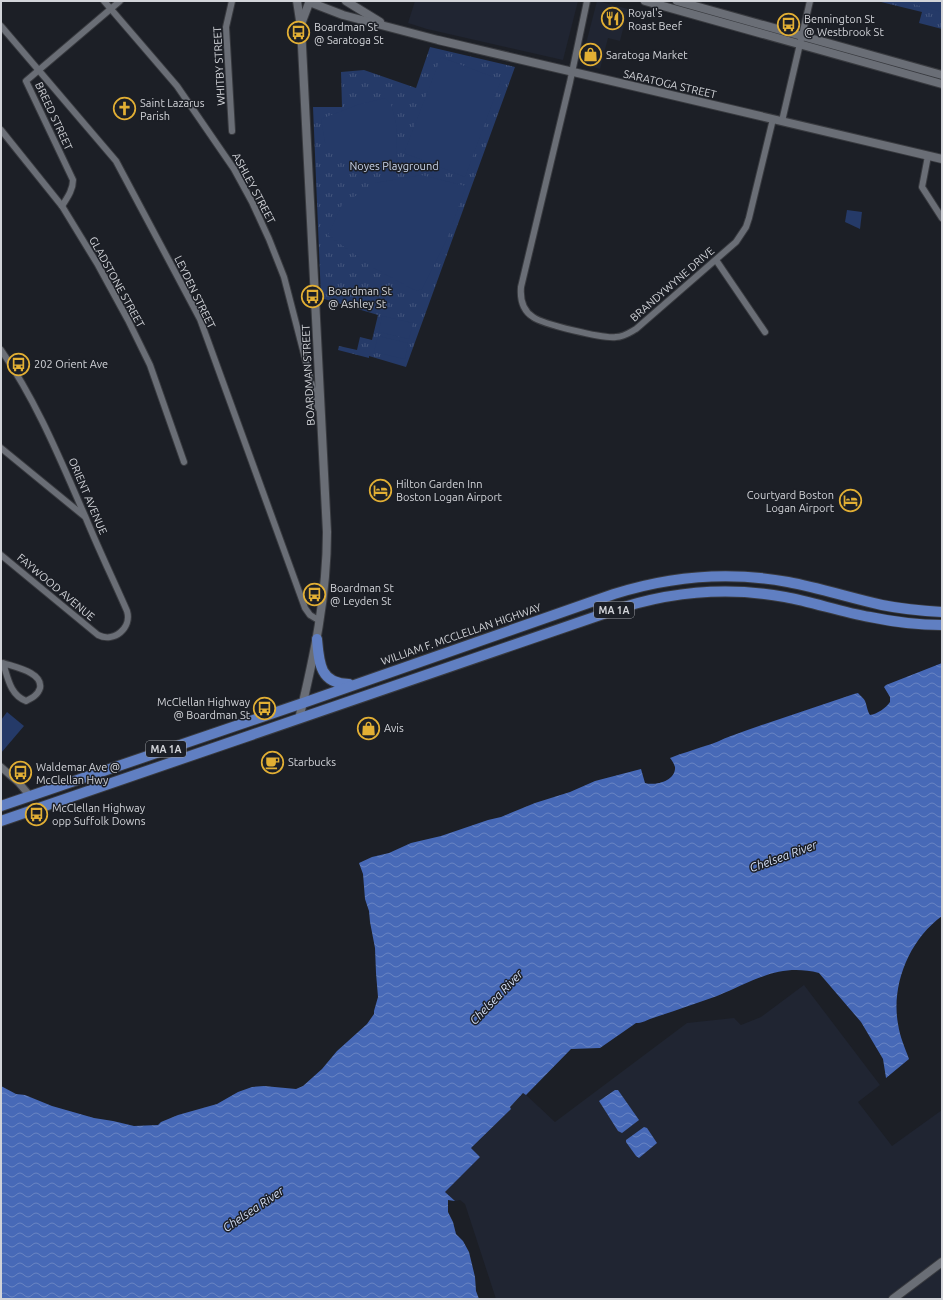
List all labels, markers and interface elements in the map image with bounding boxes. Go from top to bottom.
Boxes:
restaurant icon: Royal's Roast Beef [600,6,626,32]
place label: Royal's Roast Beef [628,7,683,32]
bus stop icon: Bennington St @ Westbrook St [776,12,802,38]
place label: Bennington St @ Westbrook St [804,13,884,38]
bus stop icon: Boardman St @ Saratoga St [285,20,311,46]
place label: Boardman St @ Saratoga St [314,21,384,46]
street label: WHITBY STREET [211,26,227,106]
shop icon: Saratoga Market [578,42,604,68]
place label: Saratoga Market [606,49,688,61]
street label: SARATOGA STREET [622,67,718,101]
street label: BREED STREET [33,80,75,152]
church icon: Saint Lazarus Parish [112,96,138,122]
place label: Saint Lazarus Parish [140,97,205,122]
street label: ASHLEY STREET [230,150,278,226]
park label: Noyes Playground [349,160,439,172]
street label: GLADSTONE STREET [87,234,147,330]
street label: BRANDYWYNE DRIVE [628,244,716,324]
street label: LEYDEN STREET [172,254,218,330]
bus stop icon: Boardman St @ Ashley St [299,284,325,310]
place label: Boardman St @ Ashley St [328,285,392,310]
street label: BOARDMAN STREET [299,324,317,426]
bus stop icon: 202 Orient Ave [6,351,32,377]
place label: 202 Orient Ave [34,358,108,370]
street label: ORIENT AVENUE [66,456,110,536]
hotel icon: Hilton Garden Inn Boston Logan Airport [368,477,394,503]
place label: Hilton Garden Inn Boston Logan Airport [396,478,503,503]
hotel icon: Courtyard Boston Logan Airport [837,488,863,514]
place label: Courtyard Boston Logan Airport [747,489,835,514]
street label: FAYWOOD AVENUE [15,551,97,623]
bus stop icon: Boardman St @ Leyden St [302,581,328,607]
place label: Boardman St @ Leyden St [330,582,394,607]
street label: WILLIAM F. MCCLELLAN HIGHWAY [379,601,543,667]
road number: MA 1A [594,602,634,618]
bus stop icon: McClellan Highway @ Boardman St [252,695,278,721]
place label: McClellan Highway @ Boardman St [157,696,251,721]
shop icon: Avis [355,715,381,741]
place label: Avis [384,722,404,734]
road number: MA 1A [146,741,186,757]
cafe icon: Starbucks [259,749,285,775]
place label: Starbucks [288,756,336,768]
bus stop icon: Waldemar Ave @ McClellan Hwy [7,760,33,786]
place label: Waldemar Ave @ McClellan Hwy [36,761,120,786]
bus stop icon: McClellan Highway opp Suffolk Downs [24,801,50,827]
place label: McClellan Highway opp Suffolk Downs [52,802,146,827]
water label: Chelsea River [748,838,819,874]
water label: Chelsea River [467,967,525,1027]
water label: Chelsea River [220,1184,286,1234]

